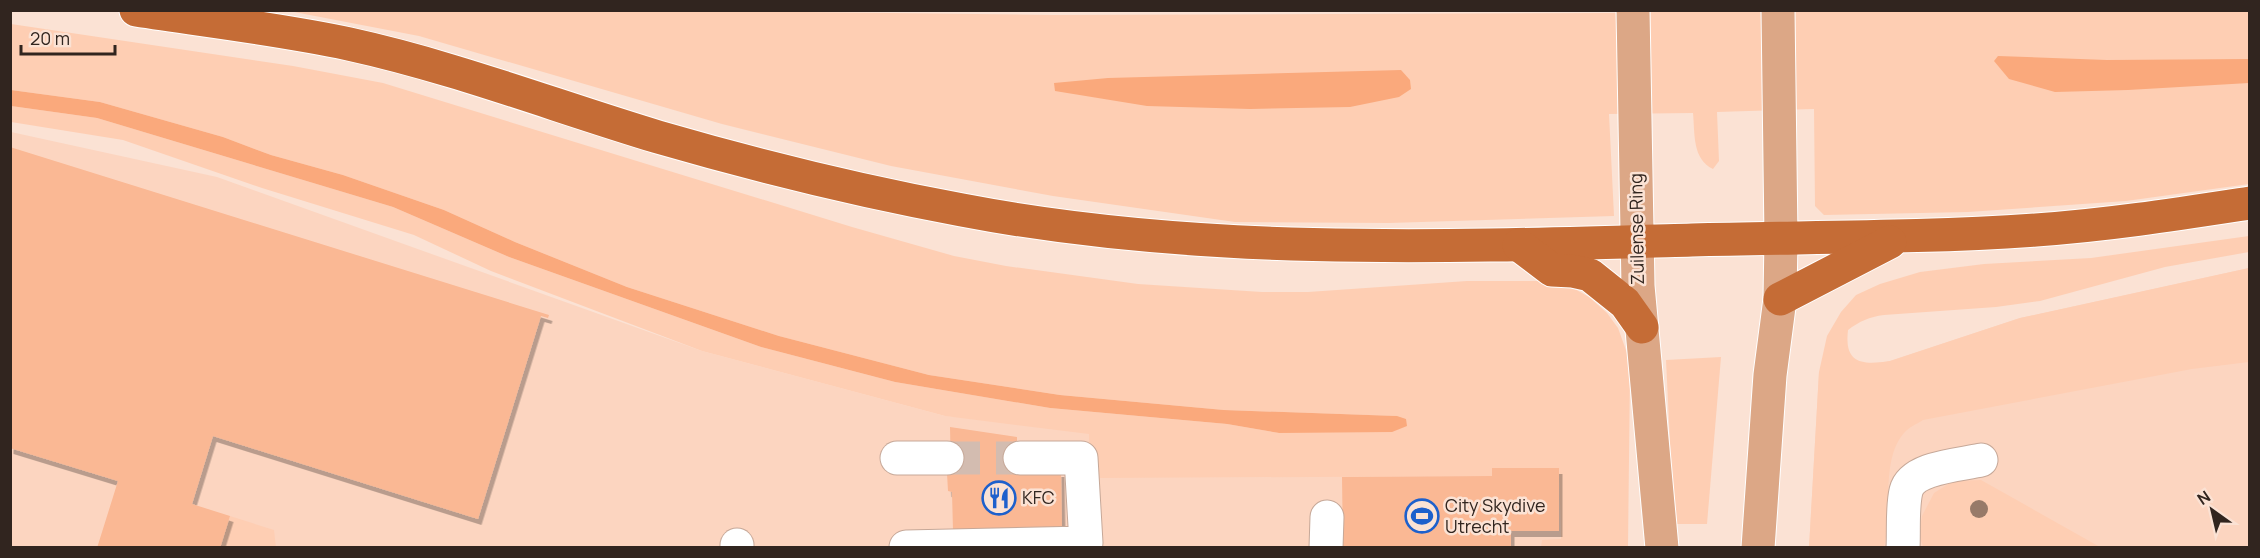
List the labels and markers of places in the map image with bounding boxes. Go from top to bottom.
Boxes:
restaurant icon: KFC [981,480,1017,516]
place label: KFC [1022,485,1055,509]
place label: City Skydive Utrecht [1445,493,1545,538]
sports icon: City Skydive Utrecht [1404,498,1440,534]

